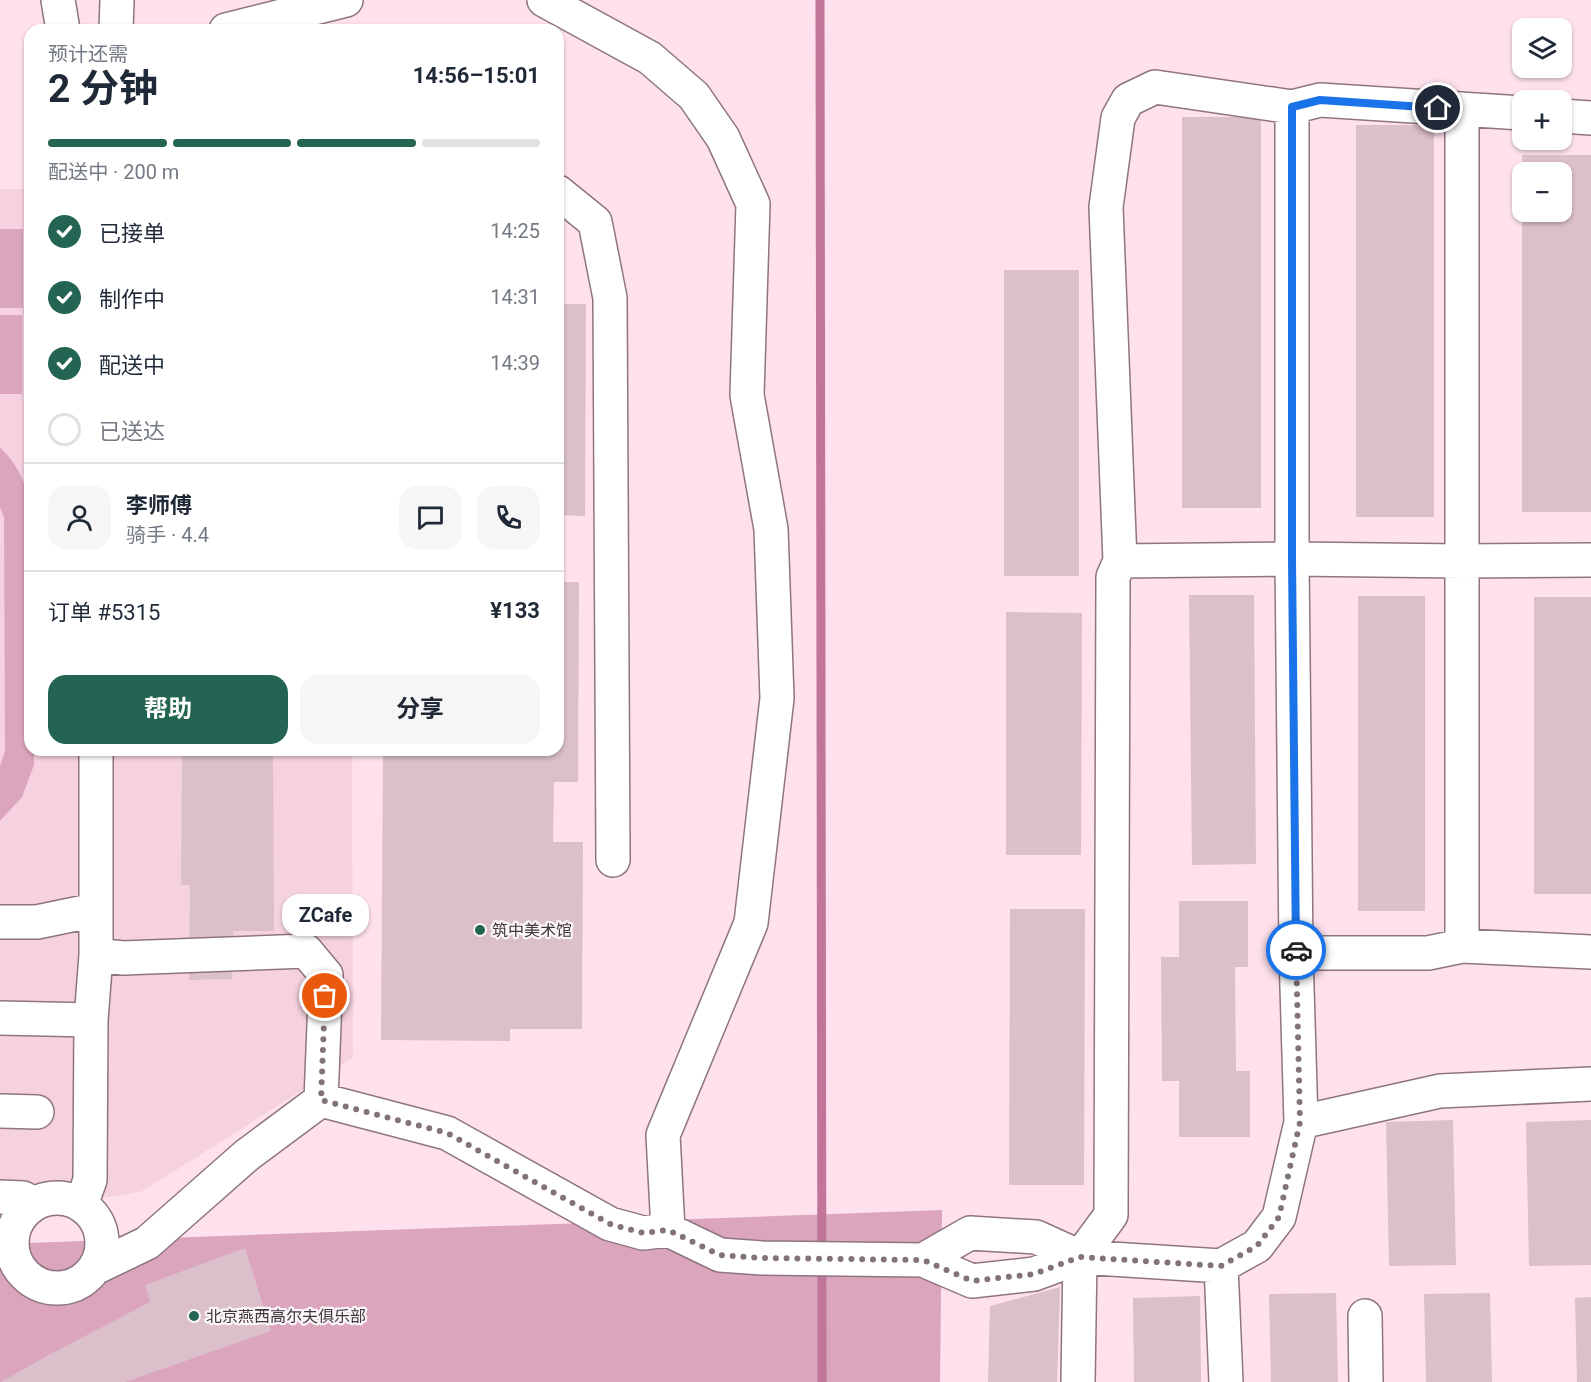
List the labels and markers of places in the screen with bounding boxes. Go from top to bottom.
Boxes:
pin [1412,82,1463,133]
callout: ZCafe [282,894,368,936]
place label: 筑中美术馆 [492,921,572,940]
marker: 筑中美术馆 [473,923,487,937]
pin [299,970,350,1021]
place label: 北京燕西高尔夫俱乐部 [206,1307,366,1326]
marker: 北京燕西高尔夫俱乐部 [187,1309,201,1323]

